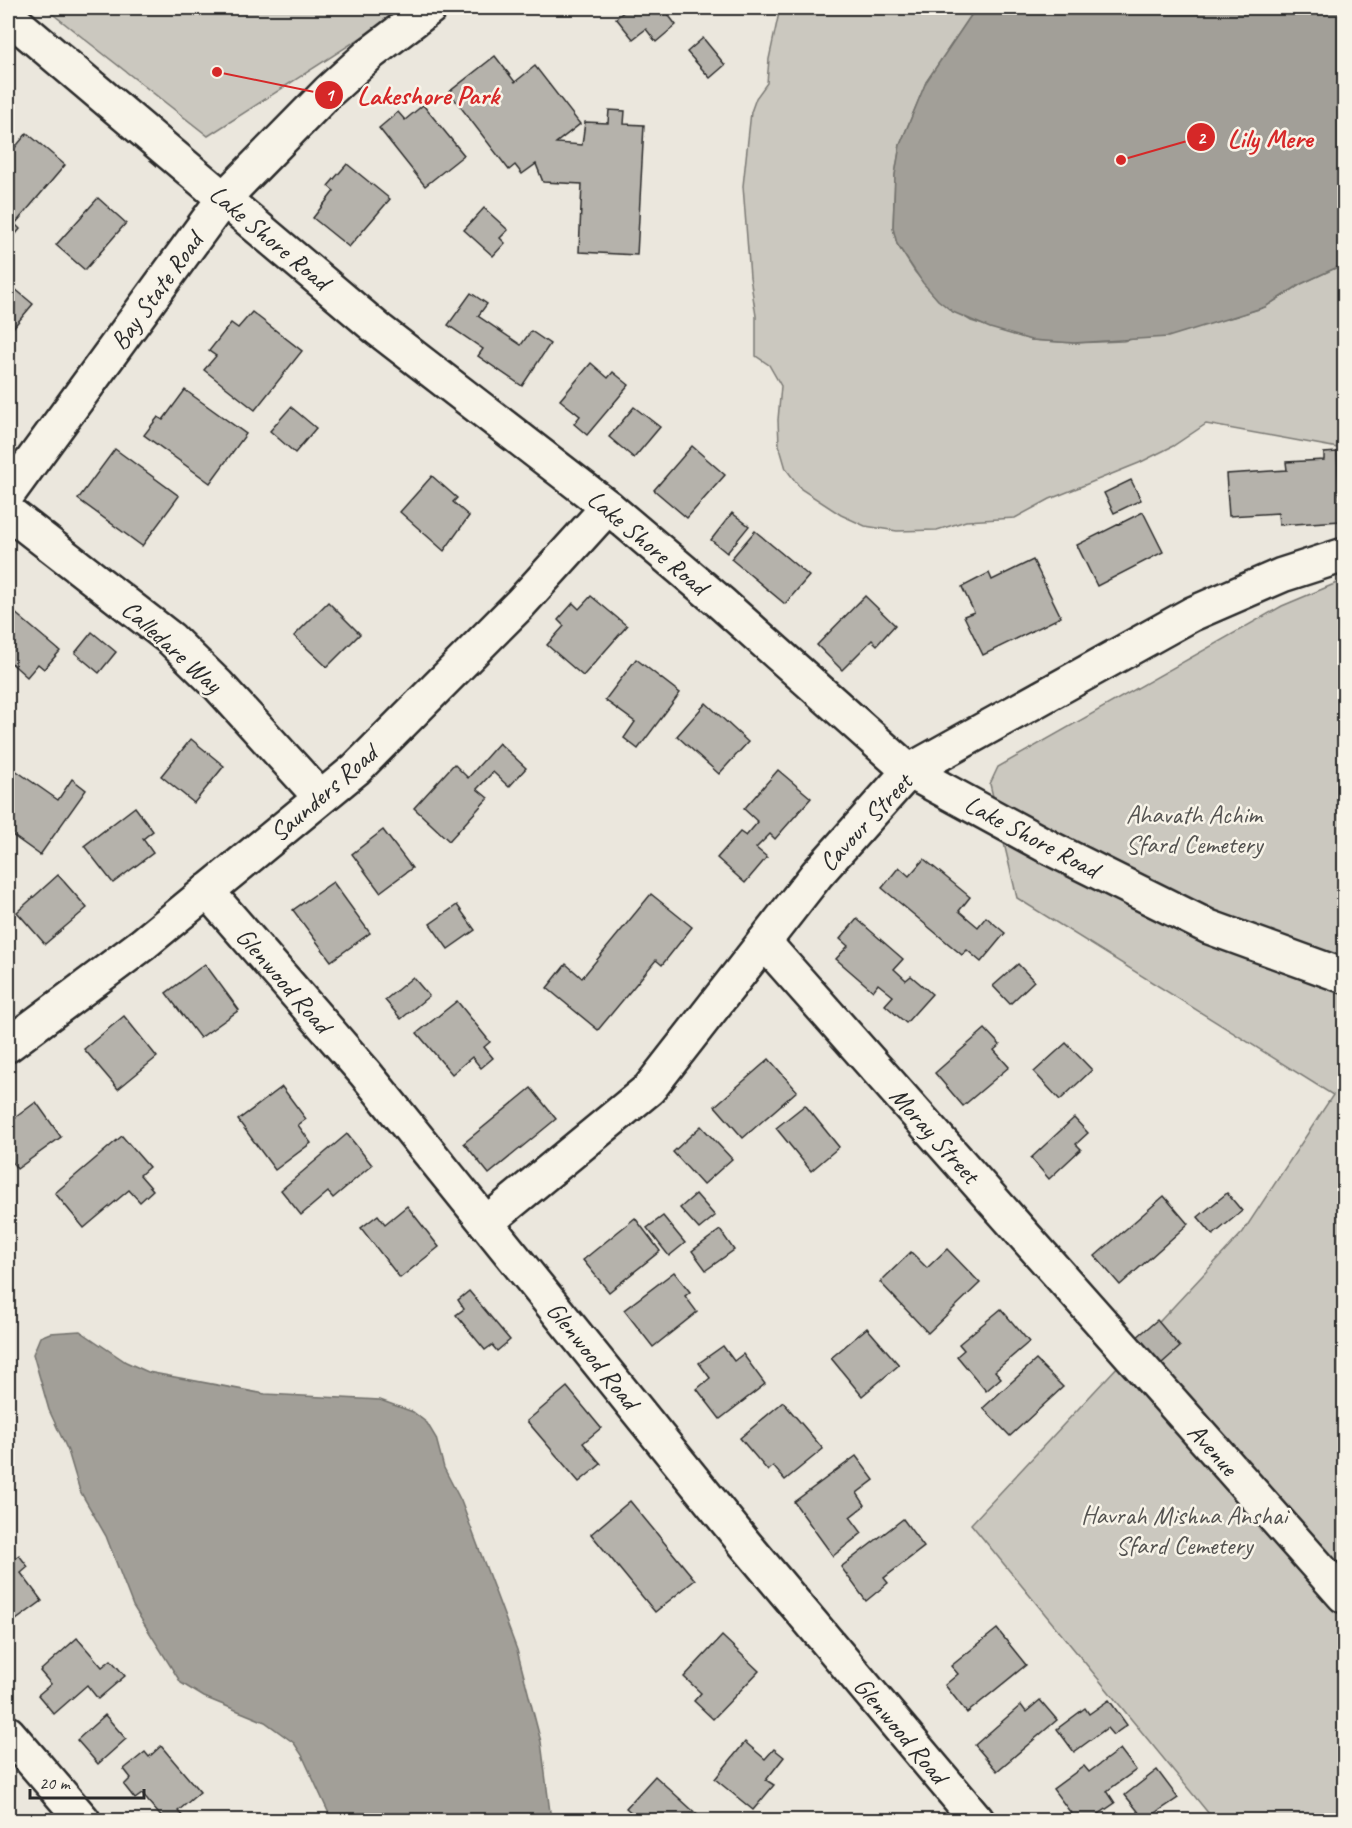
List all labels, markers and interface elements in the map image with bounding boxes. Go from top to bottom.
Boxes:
callout: Lakeshore Park [314,72,512,117]
text: Lakeshore Park [357,78,502,112]
text: 1 [325,84,335,106]
callout: Lily Mere [1186,115,1325,160]
text: Lily Mere [1227,121,1315,155]
text: 2 [1197,127,1207,149]
street label: Lake Shore Road [203,177,340,300]
street label: Bay State Road [103,223,212,356]
street label: Lake Shore Road [581,482,718,605]
street label: Calledare Way [115,593,230,701]
street label: Saunders Road [263,735,387,849]
street label: Cavour Street [812,765,921,878]
street label: Lake Shore Road [959,787,1108,887]
park label: Ahavath Achim Sfard Cemetery [1126,798,1265,861]
street label: Glenwood Road [229,921,341,1043]
street label: Moray Street [883,1080,988,1192]
street label: Glenwood Road [539,1295,648,1419]
street label: Avenue [1180,1416,1246,1484]
park label: Havrah Mishna Anshai Sfard Cemetery [1081,1499,1290,1562]
street label: Glenwood Road [846,1670,957,1793]
scale bar [30,1762,144,1800]
text: 20 m [39,1772,72,1794]

